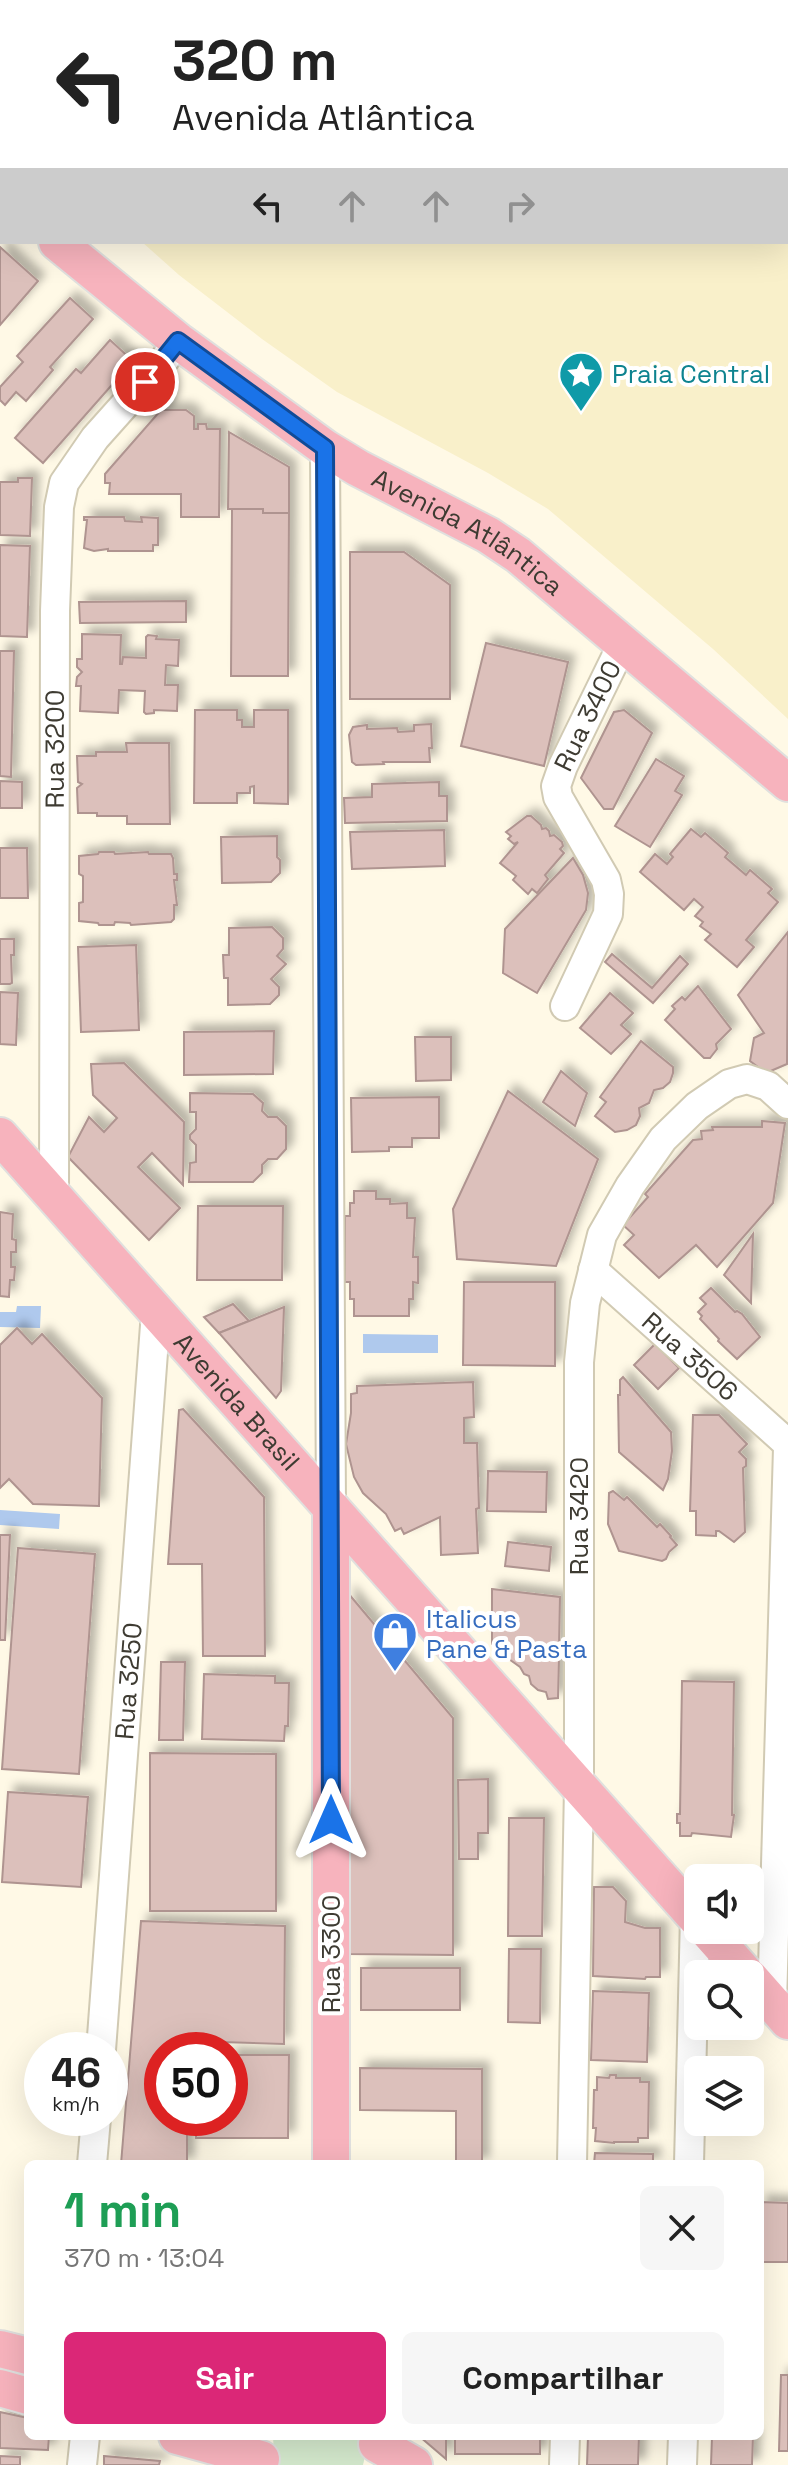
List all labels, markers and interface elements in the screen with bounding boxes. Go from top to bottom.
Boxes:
text: 320 m [172,25,338,96]
icon: left [40,32,144,136]
text: Avenida Atlântica [172,95,475,141]
icon: left [246,184,290,228]
icon: ahead [330,184,374,228]
icon: ahead [414,184,458,228]
icon: right [498,184,542,228]
pin [111,348,179,416]
place icon: Praia Central [557,350,605,413]
place label: Praia Central [612,357,770,391]
icon: arrive [123,360,167,404]
street label: Avenida Atlântica [366,461,571,603]
street label: Rua 3400 [546,655,629,777]
street label: Rua 3200 [38,690,72,808]
street label: Rua 3506 [635,1305,745,1408]
street label: Avenida Brasil [166,1326,307,1478]
street label: Rua 3420 [562,1457,596,1575]
place label: Italicus Pane & Pasta [426,1602,587,1666]
shop icon: Italicus Pane & Pasta [371,1610,419,1673]
street label: Rua 3250 [107,1621,150,1741]
position arrow [289,1778,373,1862]
map controls [684,1864,764,2136]
button: sound [684,1864,764,1944]
street label: Rua 3300 [314,1895,348,2013]
button: search [684,1960,764,2040]
speed limit sign: 50 [144,2032,248,2136]
text: 46 [51,2048,101,2099]
button: layers [684,2056,764,2136]
text: km/h [52,2091,100,2117]
text: 1 min [64,2180,181,2241]
button: close [640,2186,724,2270]
text: 370 m · 13:04 [64,2241,224,2275]
button: Sair [64,2332,386,2424]
button: Compartilhar [402,2332,724,2424]

